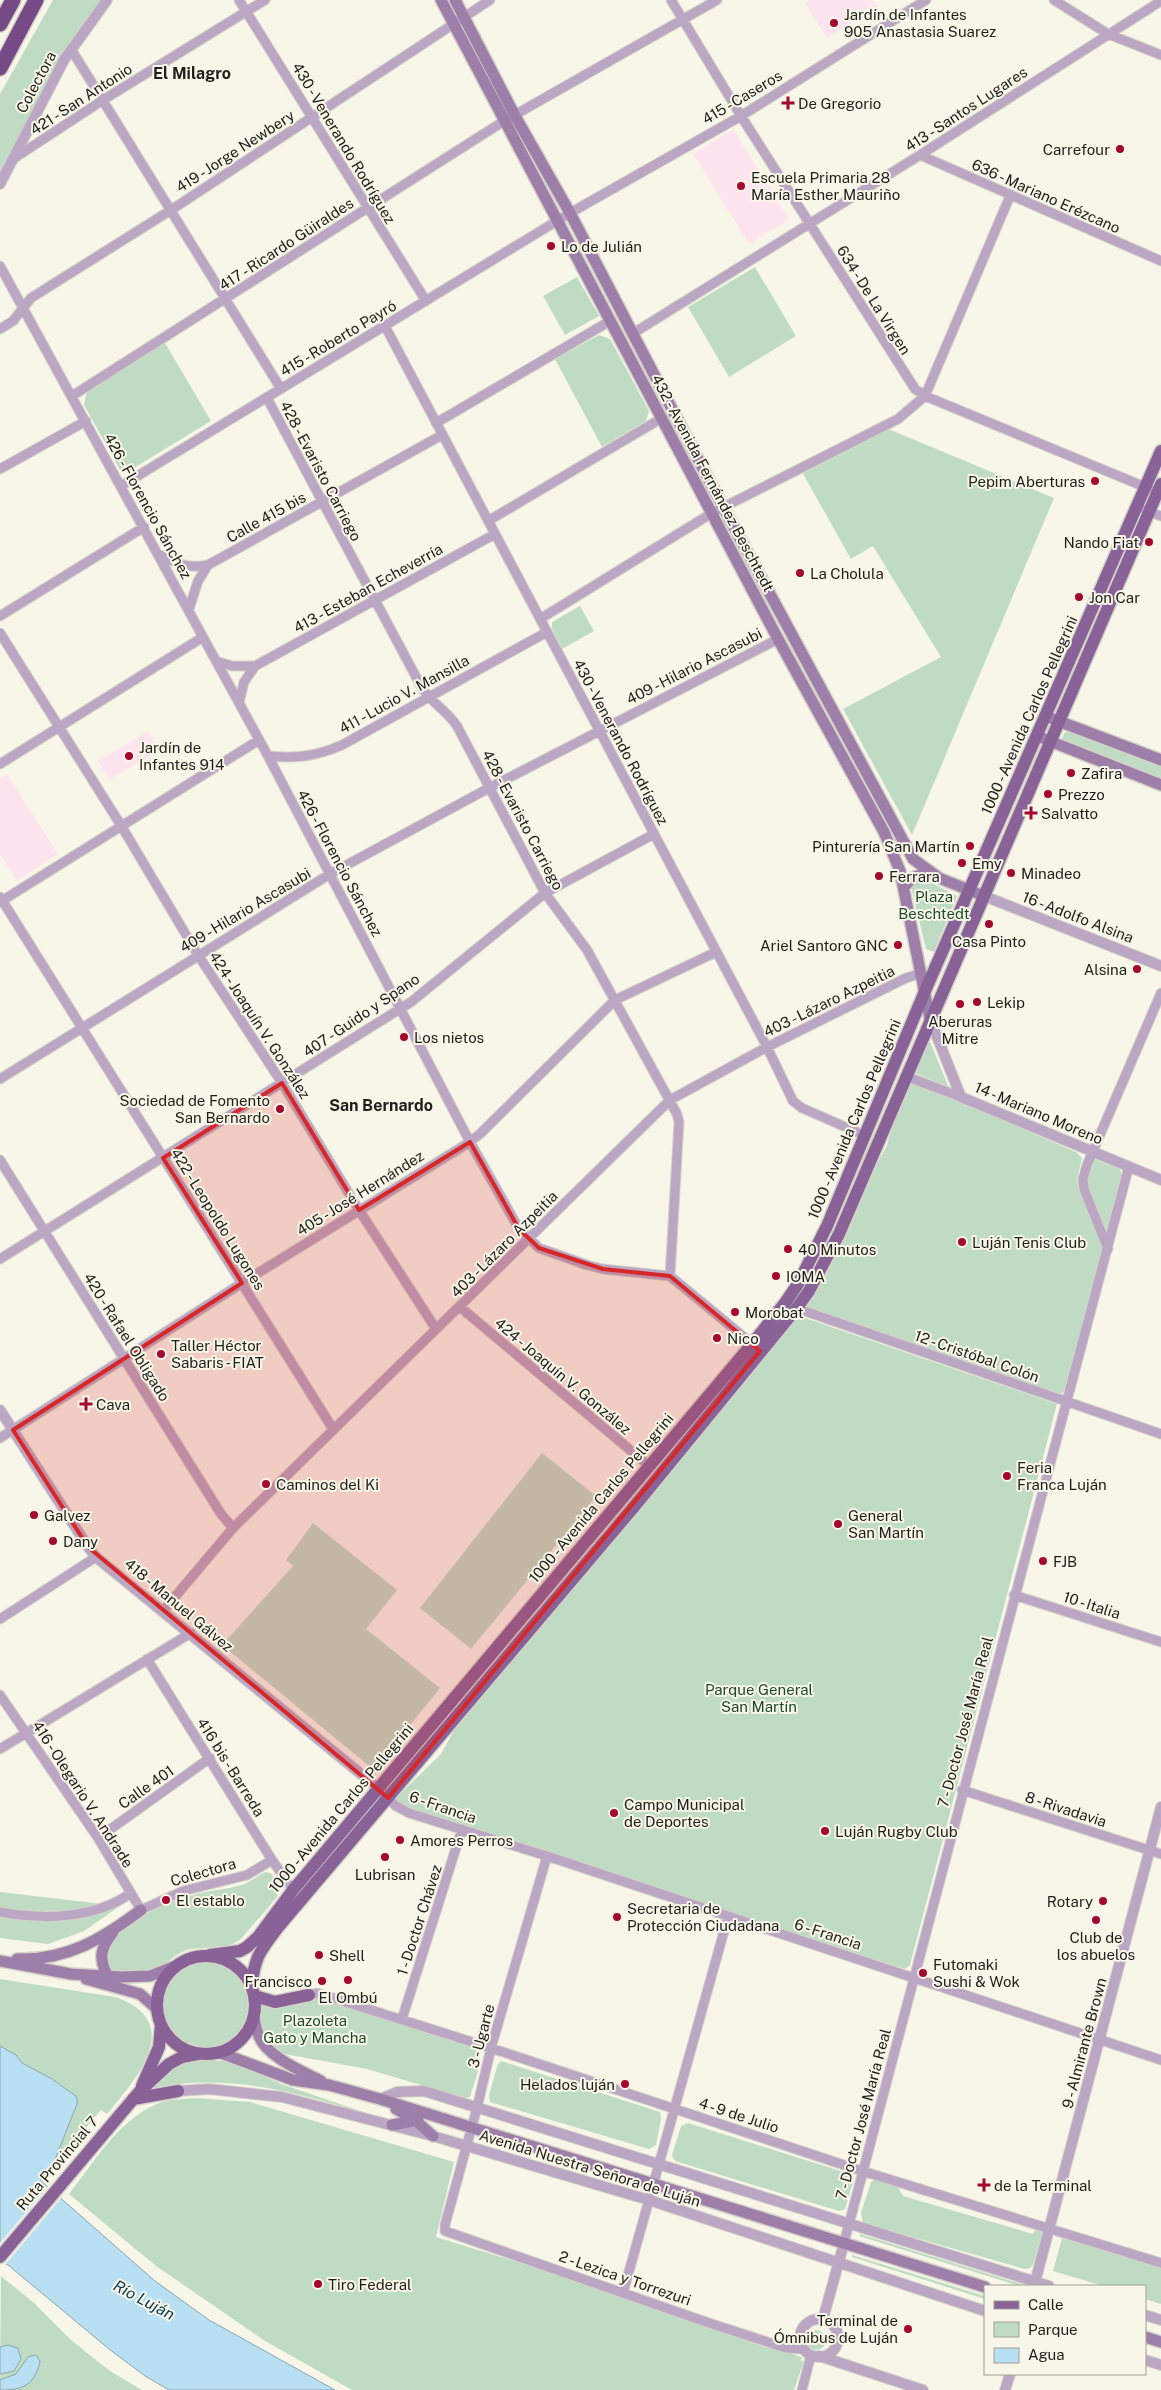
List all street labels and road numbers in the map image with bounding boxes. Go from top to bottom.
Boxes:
street label: Colectora [13,48,59,116]
street label: 430 - Venerando Rodríguez [289,59,399,227]
street label: 421 - San Antonio [27,60,135,138]
street label: 413 - Santos Lugares [902,63,1030,155]
street label: 415 - Caseros [699,66,785,128]
street label: 419 - Jorge Newbery [173,106,297,196]
street label: 636 - Mariano Erézcano [969,156,1123,236]
street label: 417 - Ricardo Güiraldes [216,194,356,294]
street label: 634 - De La Virgen [834,242,914,358]
street label: 415 - Roberto Payró [277,297,399,379]
street label: 432 - Avenida Fernández Beschtedt [648,371,778,595]
street label: 428 - Evaristo Carriego [277,398,365,544]
street label: 426 - Florencio Sánchez [101,430,195,582]
street label: Calle 415 bis [223,488,309,546]
street label: 413 - Esteban Echeverría [291,540,445,636]
street label: 1000 - Avenida Carlos Pellegrini [977,613,1081,817]
street label: 409 - Hilario Ascasubi [623,624,765,708]
street label: 411 - Lucio V. Mansilla [336,651,472,737]
street label: 430 - Venerando Rodríguez [570,656,672,828]
street label: 428 - Evaristo Carriego [479,747,567,893]
street label: 426 - Florencio Sánchez [294,787,386,939]
street label: 409 - Hilario Ascasubi [176,864,314,956]
street label: 16 - Adolfo Alsina [1020,888,1136,946]
street label: 424 - Joaquín V. González [206,948,314,1102]
street label: 403 - Lázaro Azpeitia [761,962,897,1040]
street label: 407 - Guido y Spano [300,970,422,1060]
street label: 1000 - Avenida Carlos Pellegrini [804,1016,904,1222]
street label: 14 - Mariano Moreno [972,1078,1106,1148]
street label: 422 - Leopoldo Lugones [167,1145,269,1293]
street label: 405 - José Hernández [293,1147,427,1239]
street label: 403 - Lázaro Azpeitia [447,1187,561,1301]
street label: 420 - Rafael Obligado [81,1270,173,1404]
street label: 424 - Joaquín V. González [492,1314,634,1438]
street label: 12 - Cristóbal Colón [912,1327,1042,1385]
street label: 1000 - Avenida Carlos Pellegrini [525,1410,677,1586]
street label: 418 - Manuel Gálvez [121,1555,237,1655]
street label: 10 - Italia [1061,1588,1123,1622]
street label: 7 - Doctor José María Real [934,1635,996,1809]
street label: 416 bis - Barreda [194,1714,268,1820]
street label: 416 - Olegario V. Andrade [29,1717,137,1871]
street label: 1000 - Avenida Carlos Pellegrini [265,1720,417,1896]
street label: Calle 401 [115,1762,177,1812]
street label: 6 - Francia [407,1788,479,1826]
street label: 8 - Rivadavia [1023,1788,1109,1830]
street label: Colectora [168,1855,238,1889]
street label: 1 - Doctor Chávez [393,1863,445,1977]
street label: 6 - Francia [792,1915,864,1953]
street label: 9 - Almirante Brown [1058,1976,1110,2110]
street label: 3 - Ugarte [464,2002,498,2070]
street label: 7 - Doctor José María Real [832,2027,894,2201]
street label: 4 - 9 de Julio [697,2094,781,2136]
street label: Ruta Provincial 7 [13,2113,101,2213]
street label: Avenida Nuestra Señora de Luján [477,2126,703,2210]
street label: 2 - Lezica y Torrezuri [557,2247,693,2309]

